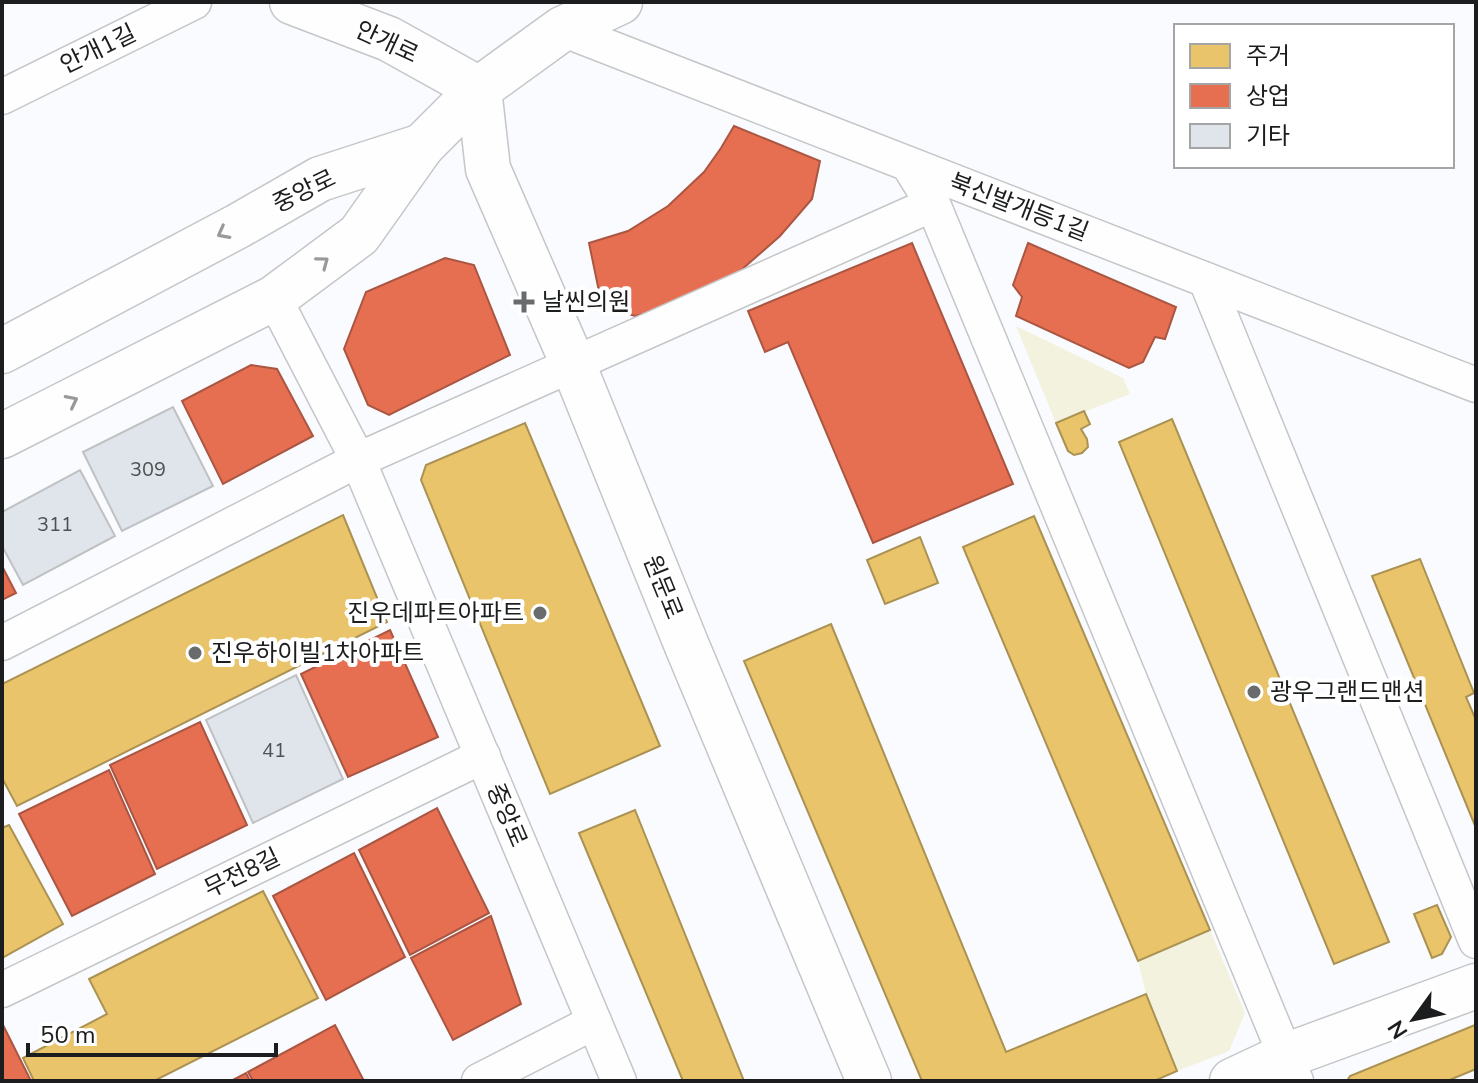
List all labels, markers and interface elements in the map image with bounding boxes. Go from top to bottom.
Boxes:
street label: 안개로 [350,13,424,71]
street label: 안개1길 [55,17,141,81]
legend [1174,24,1454,168]
text: 주거 [1246,40,1290,72]
text: 상업 [1246,80,1290,112]
text: 기타 [1246,120,1290,152]
street label: 중앙로 [267,162,341,220]
street label: 북신발개등1길 [945,166,1093,248]
one-way arrow [217,224,232,239]
one-way arrow [314,257,329,271]
place label: 날씬의원 [542,286,630,318]
marker: 날씬의원 [513,291,535,313]
one-way arrow [63,395,78,410]
house number: 309 [130,456,166,483]
house number: 311 [37,511,73,538]
street label: 원문로 [636,550,690,624]
place label: 진우데파트아파트 [347,597,524,629]
marker: 진우데파트아파트 [531,604,549,622]
place label: 진우하이빌1차아파트 [211,637,424,669]
marker: 진우하이빌1차아파트 [186,644,204,662]
place label: 광우그랜드맨션 [1270,676,1425,708]
marker: 광우그랜드맨션 [1245,683,1263,701]
house number: 41 [262,737,286,764]
street label: 중앙로 [479,778,535,852]
street label: 무전8길 [199,841,285,905]
north arrow [1374,979,1454,1059]
scale bar [28,1007,276,1057]
text: N [1381,1014,1415,1044]
text: 50 m [40,1019,96,1051]

